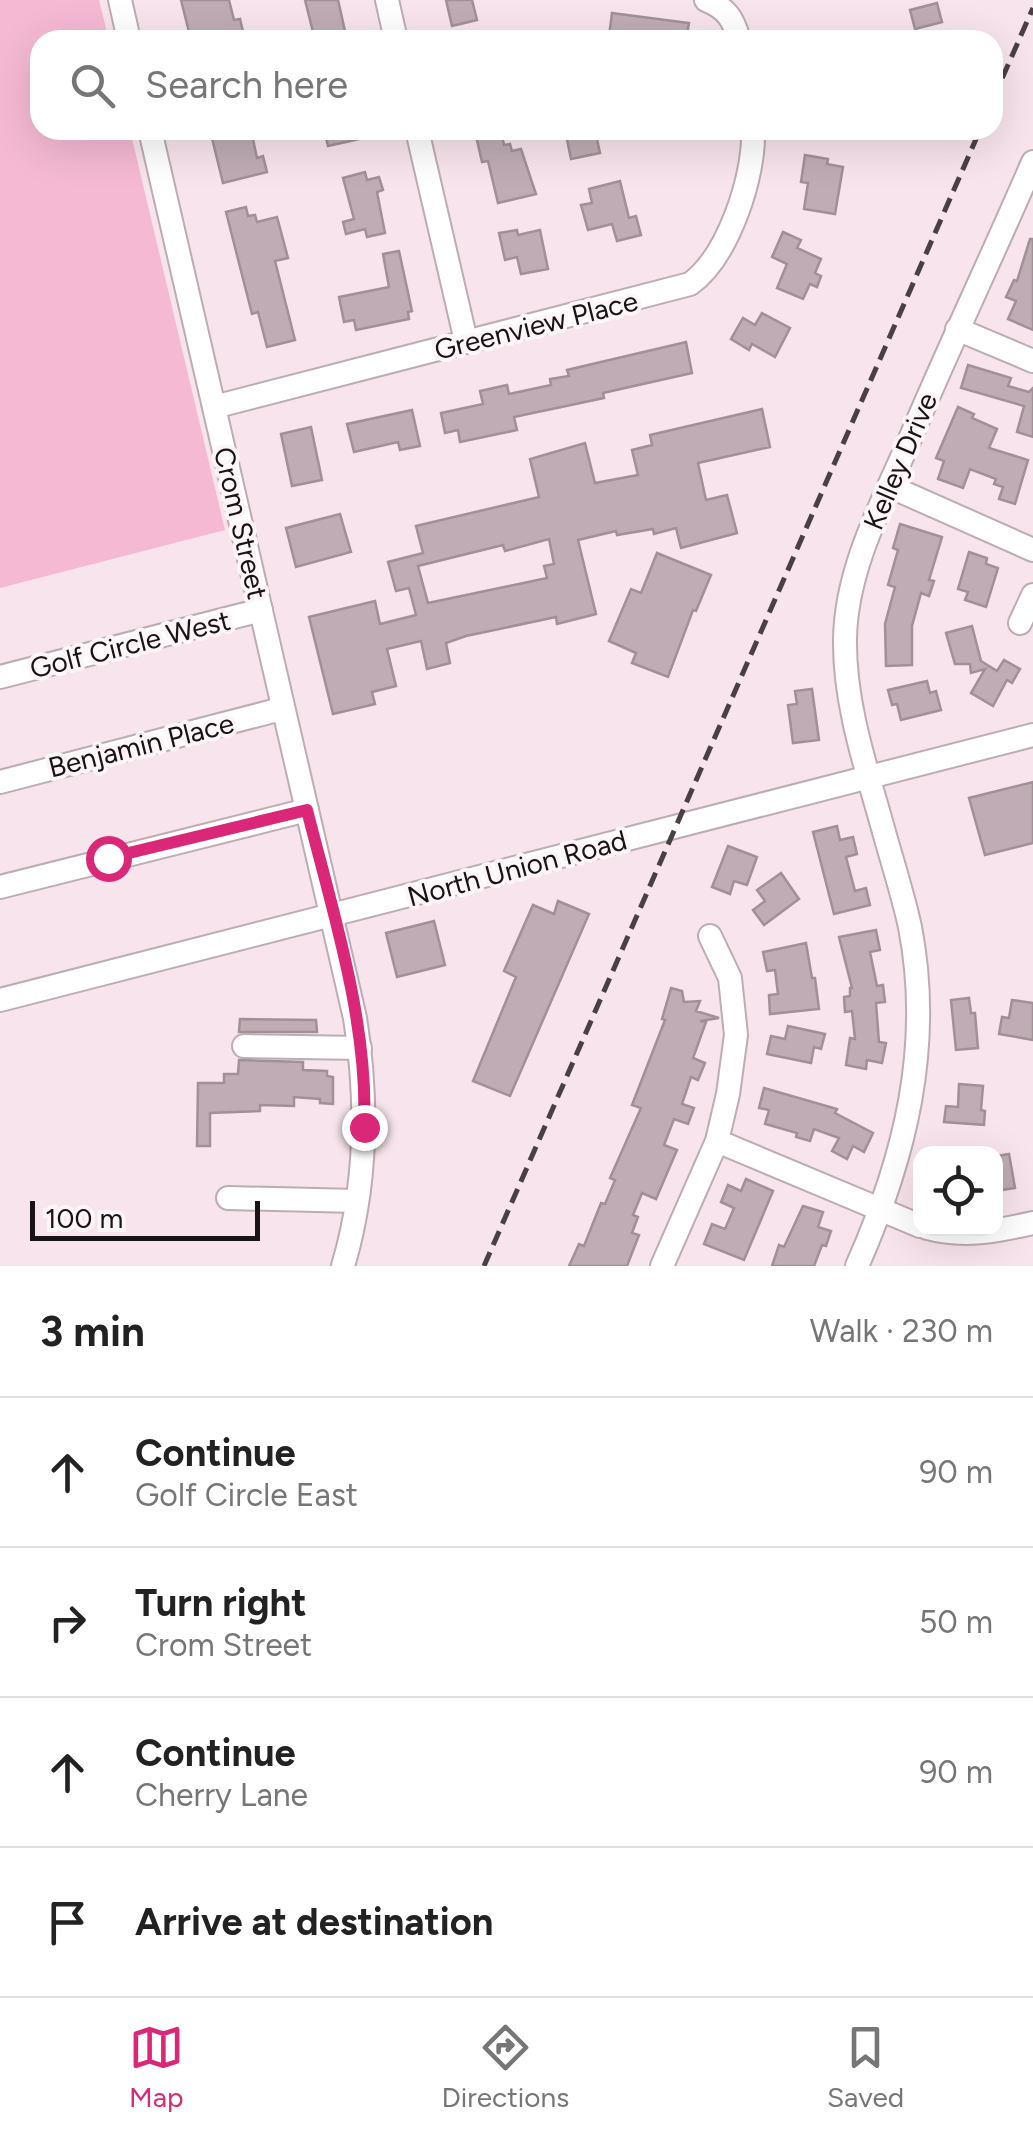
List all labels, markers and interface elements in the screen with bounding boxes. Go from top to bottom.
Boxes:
search box [30,30,1003,140]
icon: search [65,58,120,113]
text: Search here [145,62,348,108]
street label: Greenview Place [431,283,641,367]
street label: Kelley Drive [856,387,944,535]
street label: Crom Street [207,444,275,602]
street label: Golf Circle West [26,603,234,685]
street label: Benjamin Place [45,706,237,784]
street label: North Union Road [404,822,630,914]
route start [86,836,132,882]
route end [342,1105,388,1151]
map controls [913,1146,1003,1236]
button: locate [913,1146,1003,1236]
scale bar [30,1196,260,1240]
text: 100 m [45,1201,123,1235]
text: 3 min [40,1306,145,1357]
text: Walk · 230 m [810,1312,993,1350]
text: Continue [135,1430,296,1476]
icon: ahead [40,1445,95,1500]
text: 90 m [919,1453,993,1491]
text: Golf Circle East [135,1476,358,1514]
text: Turn right [135,1580,307,1626]
icon: right [40,1595,95,1650]
text: 50 m [919,1603,993,1641]
text: Crom Street [135,1626,312,1664]
text: Continue [135,1730,296,1776]
icon: ahead [40,1745,95,1800]
text: 90 m [919,1753,993,1791]
text: Cherry Lane [135,1776,308,1814]
icon: arrive [40,1895,95,1950]
text: Arrive at destination [135,1899,493,1945]
tab: Map [129,2020,184,2114]
tab: Directions [442,2020,569,2114]
tab: Saved [827,2020,904,2114]

